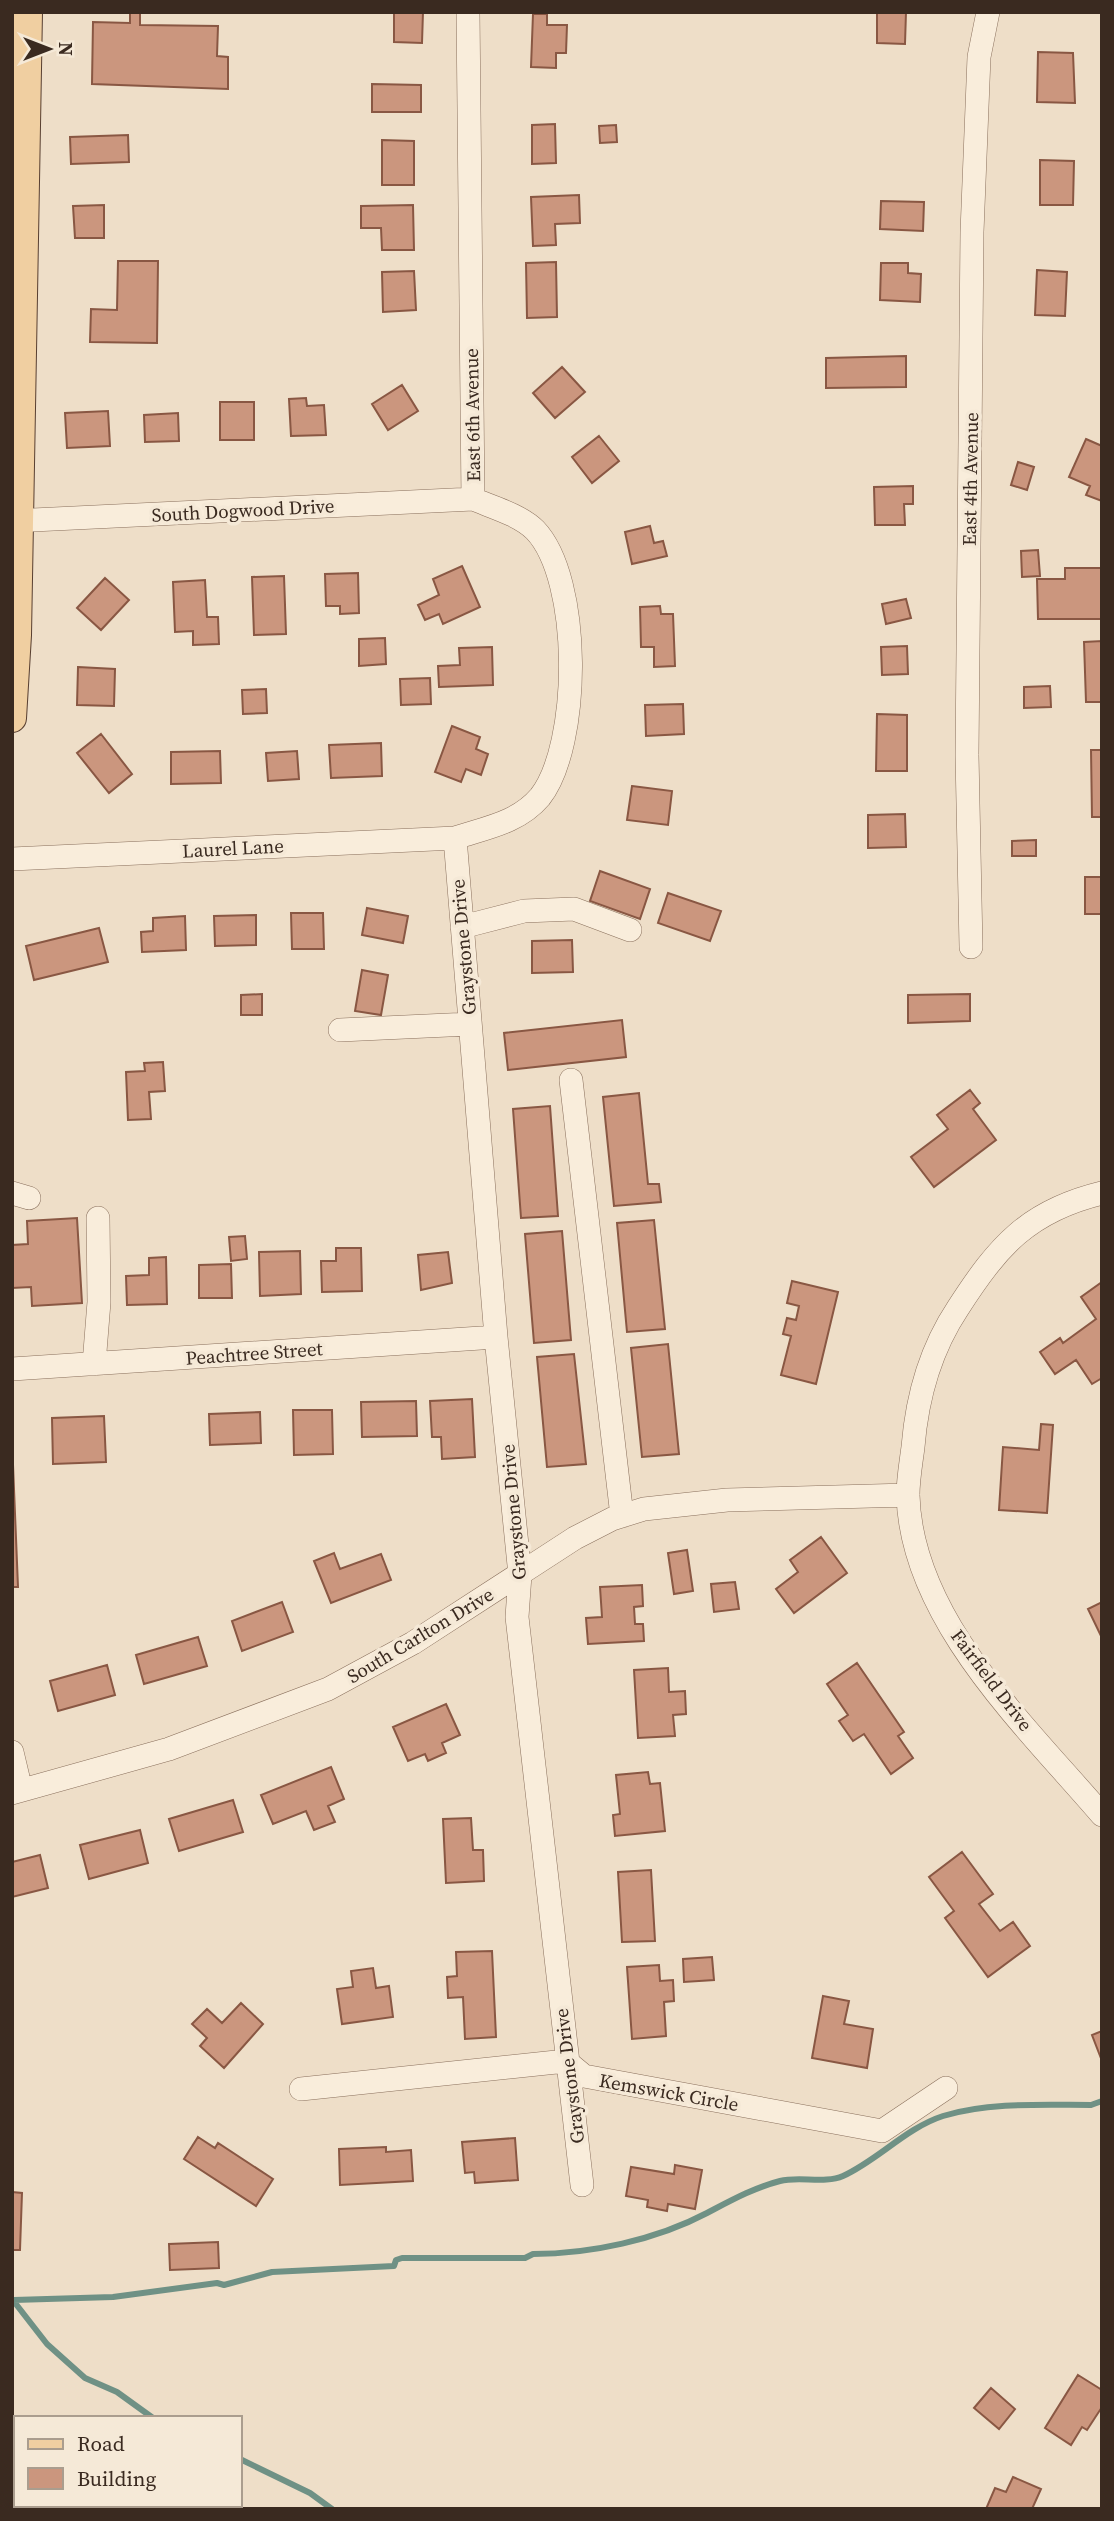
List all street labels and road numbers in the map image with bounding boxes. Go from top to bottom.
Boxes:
street label: East 6th Avenue [458,348,486,482]
street label: East 4th Avenue [956,412,984,546]
street label: South Dogwood Drive [151,492,335,528]
street label: Laurel Lane [182,832,284,864]
street label: Graystone Drive [444,878,482,1016]
street label: Peachtree Street [185,1335,324,1371]
street label: Graystone Drive [494,1443,532,1581]
street label: South Carlton Drive [342,1581,498,1689]
street label: Fairfield Drive [945,1624,1039,1736]
street label: Graystone Drive [548,2007,590,2145]
street label: Kemswick Circle [597,2067,741,2117]

